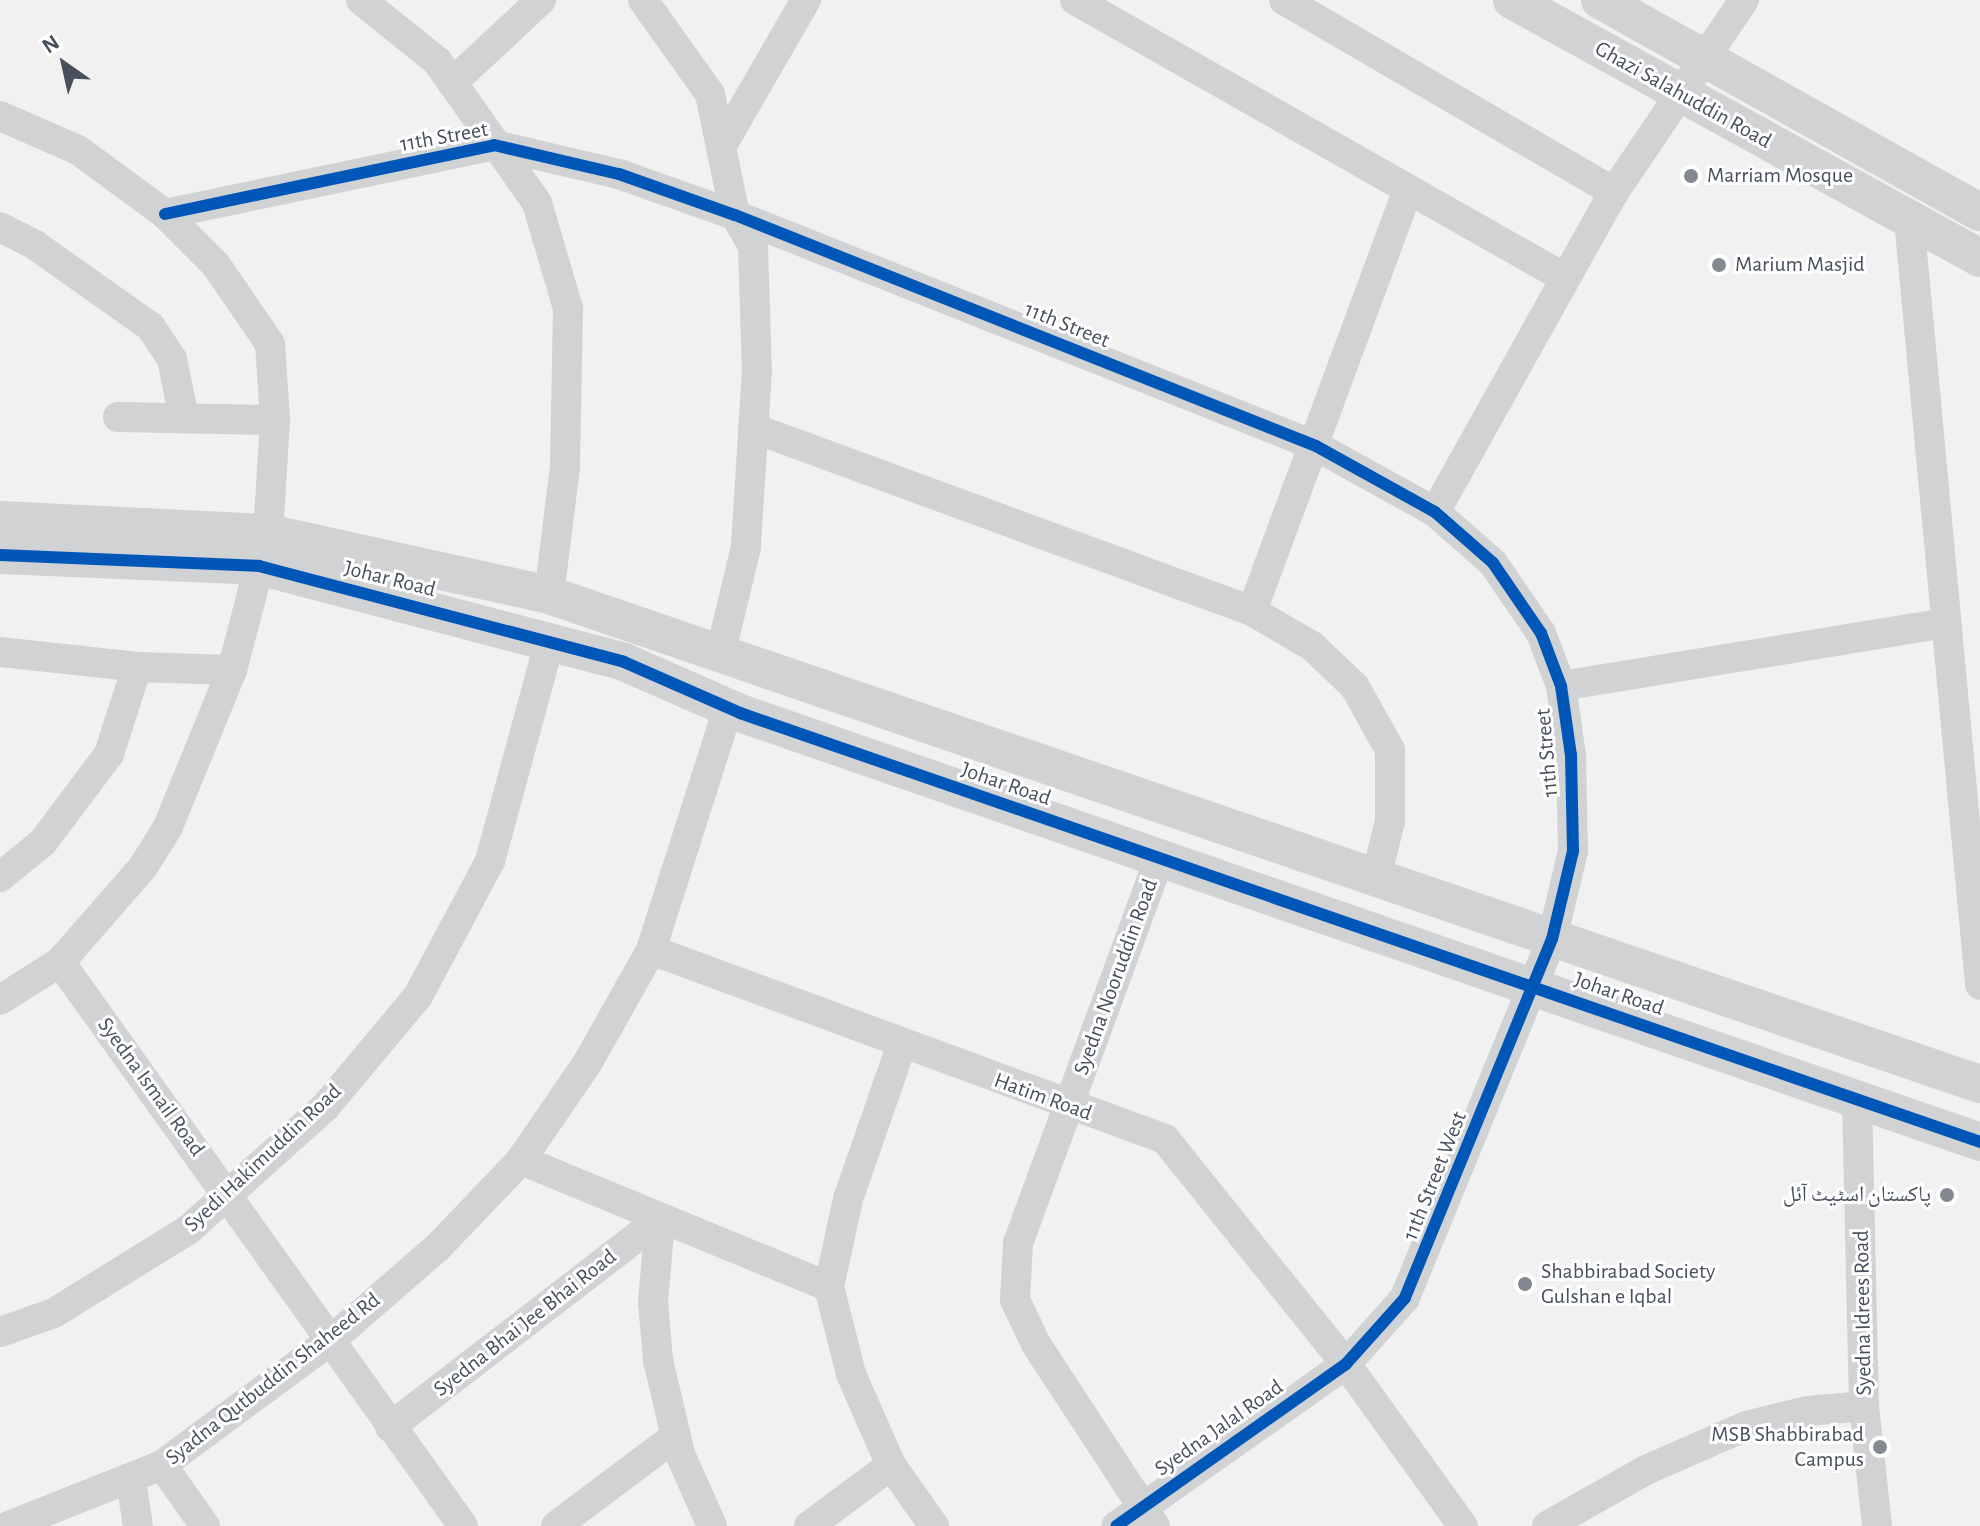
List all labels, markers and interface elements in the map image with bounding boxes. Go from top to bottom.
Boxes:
north arrow [24,24,104,104]
text: N [38,31,63,58]
street label: Ghazi Salahuddin Road [1590,36,1776,154]
street label: 11th Street [398,116,490,158]
place label: Marriam Mosque [1707,163,1853,189]
marker: Marriam Mosque [1682,167,1700,185]
place label: Marium Masjid [1735,252,1865,278]
marker: Marium Masjid [1710,256,1728,274]
street label: 11th Street [1021,296,1113,354]
street label: Johar Road [342,555,438,603]
street label: 11th Street [1530,708,1564,798]
street label: Johar Road [958,756,1054,812]
street label: Syedna Nooruddin Road [1068,875,1164,1079]
street label: Johar Road [1571,966,1667,1022]
street label: Syedna Ismail Road [92,1012,210,1162]
street label: Hatim Road [991,1067,1095,1127]
street label: Syedi Hakimuddin Road [179,1078,347,1238]
street label: 11th Street West [1397,1108,1473,1244]
place label: پاکستان اسٹیٹ آئل [1783,1182,1931,1208]
marker: پاکستان اسٹیٹ آئل [1938,1186,1956,1204]
street label: Syedna Idrees Road [1848,1230,1878,1396]
street label: Syedna Bhai Jee Bhai Road [428,1243,622,1403]
place label: Shabbirabad Society Gulshan e Iqbal [1541,1258,1715,1310]
marker: Shabbirabad Society Gulshan e Iqbal [1516,1275,1534,1293]
street label: Syadna Qutbuddin Shaheed Rd [161,1287,385,1471]
street label: Syedna Jalal Road [1150,1374,1288,1482]
place label: MSB Shabbirabad Campus [1711,1421,1864,1472]
marker: MSB Shabbirabad Campus [1871,1438,1889,1456]

